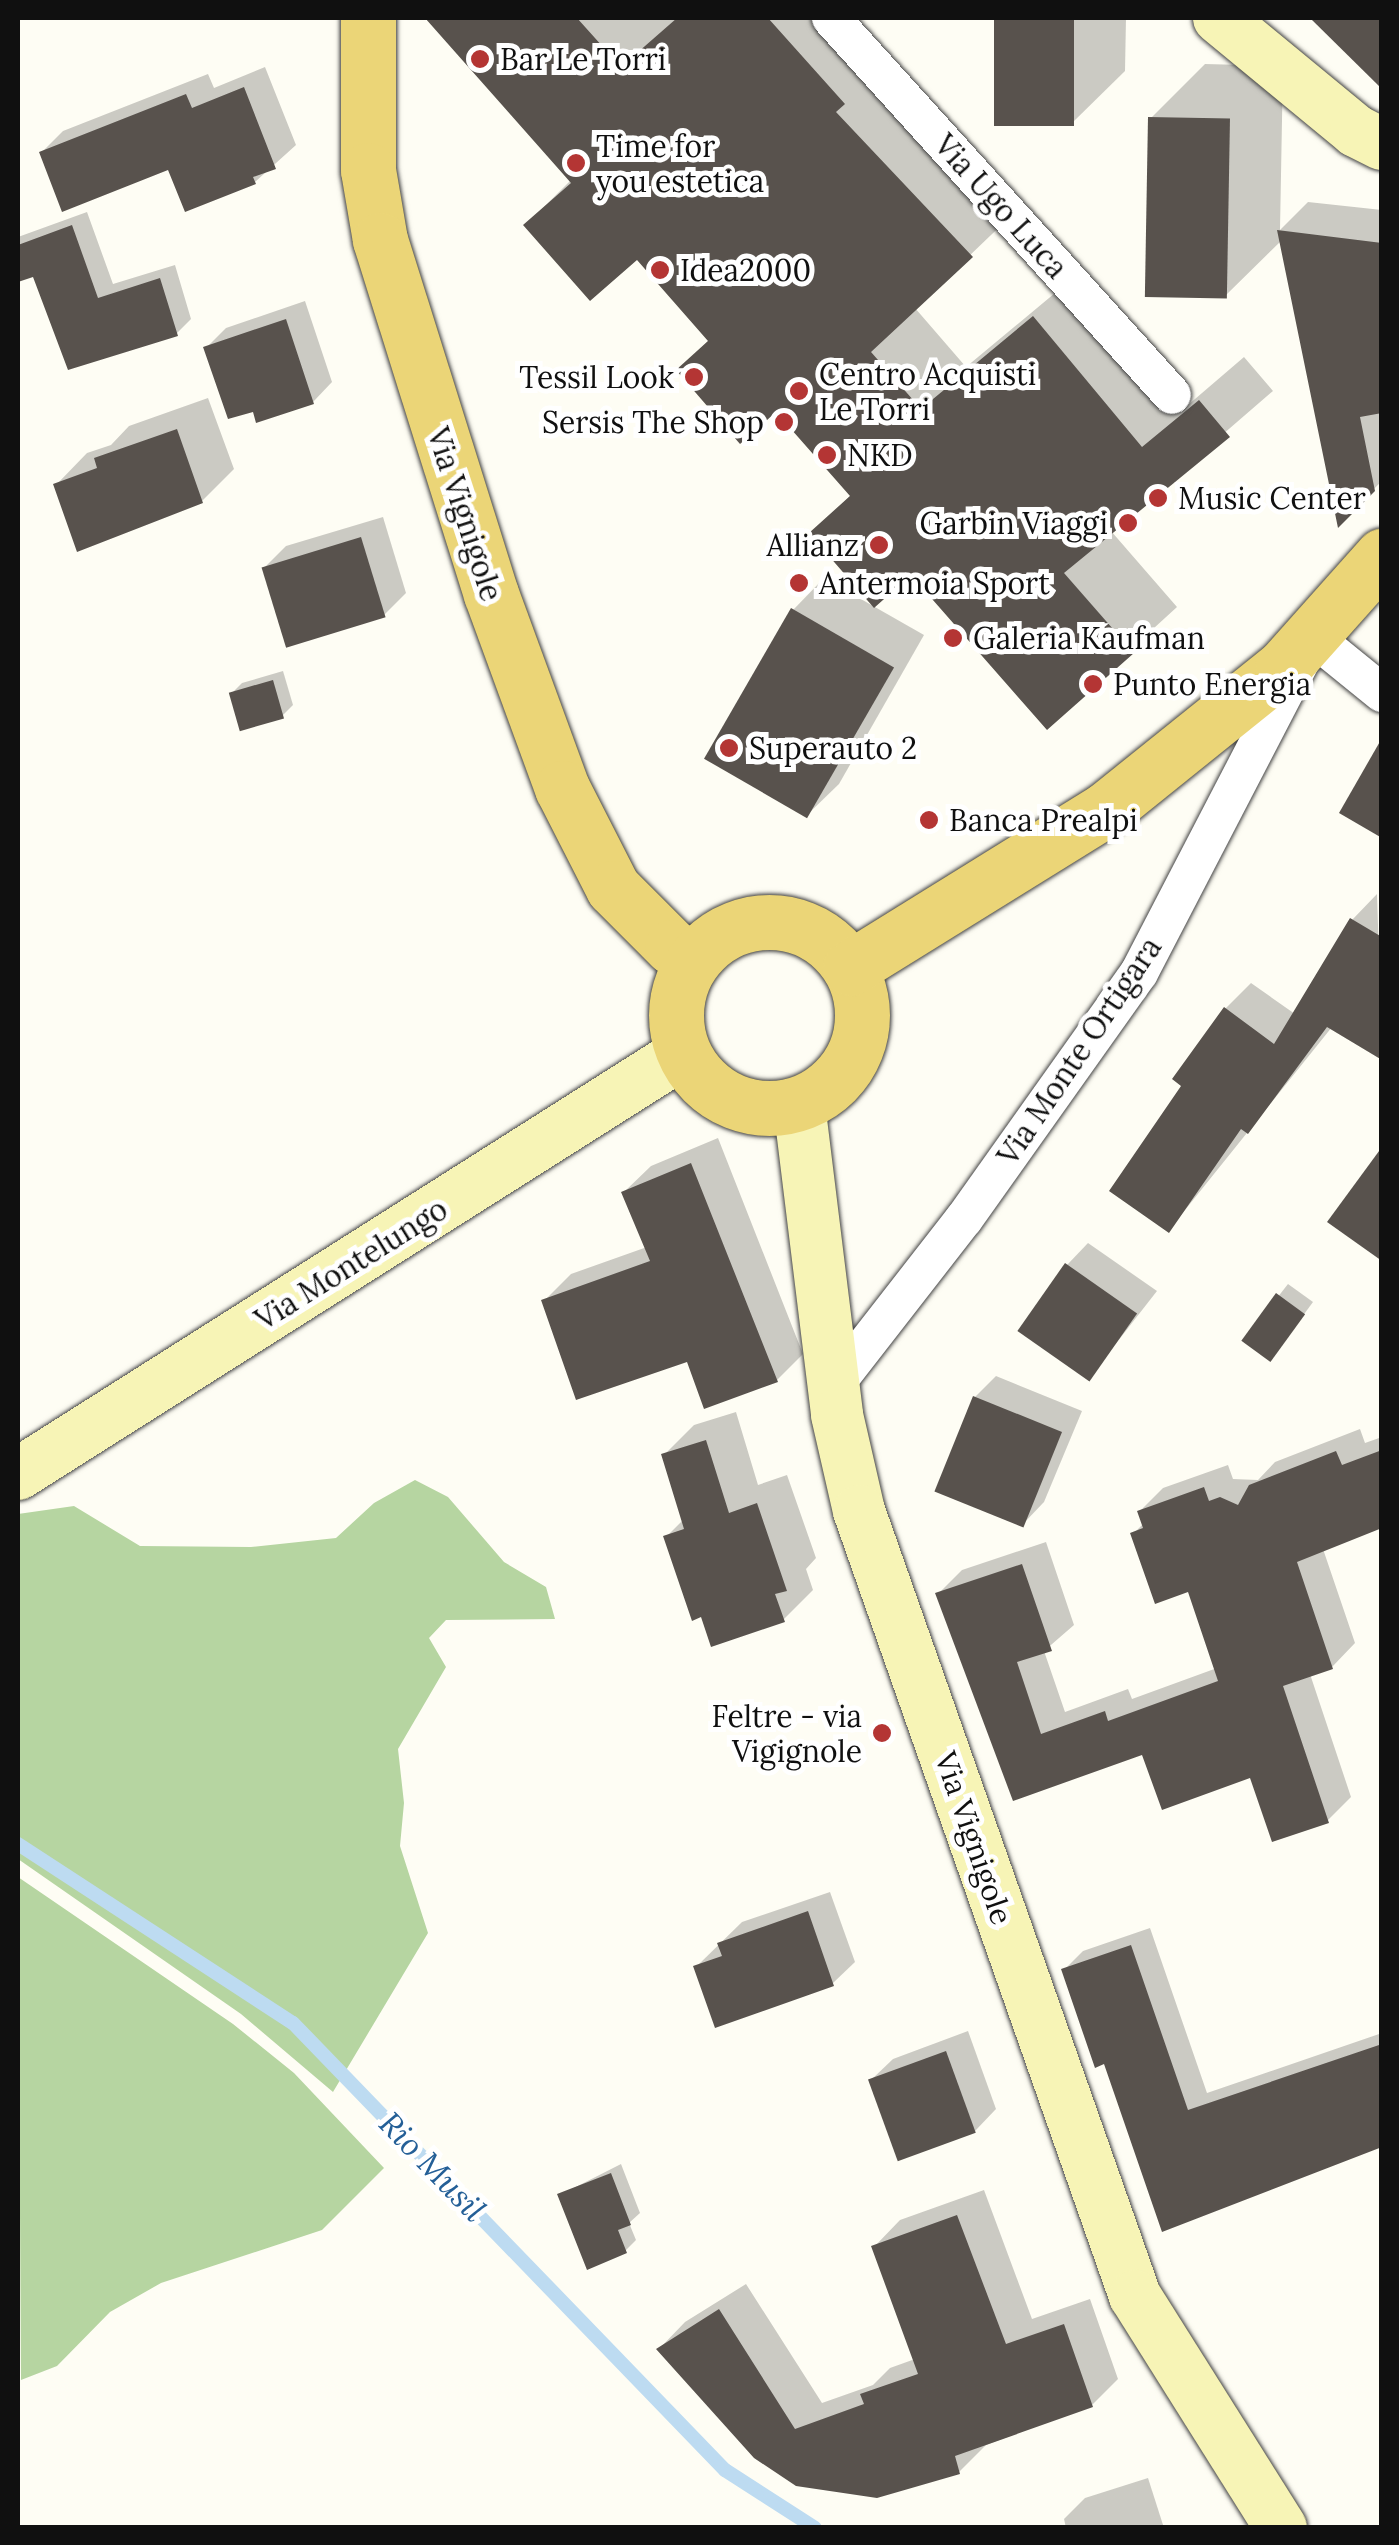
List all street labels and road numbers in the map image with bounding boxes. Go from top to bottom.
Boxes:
street label: Via Ugo Luca [927,127,1075,285]
street label: Via Vignigole [420,423,510,605]
street label: Via Monte Ortigara [989,930,1169,1172]
street label: Via Montelungo [248,1190,454,1338]
street label: Via Vignigole [928,1747,1020,1929]

